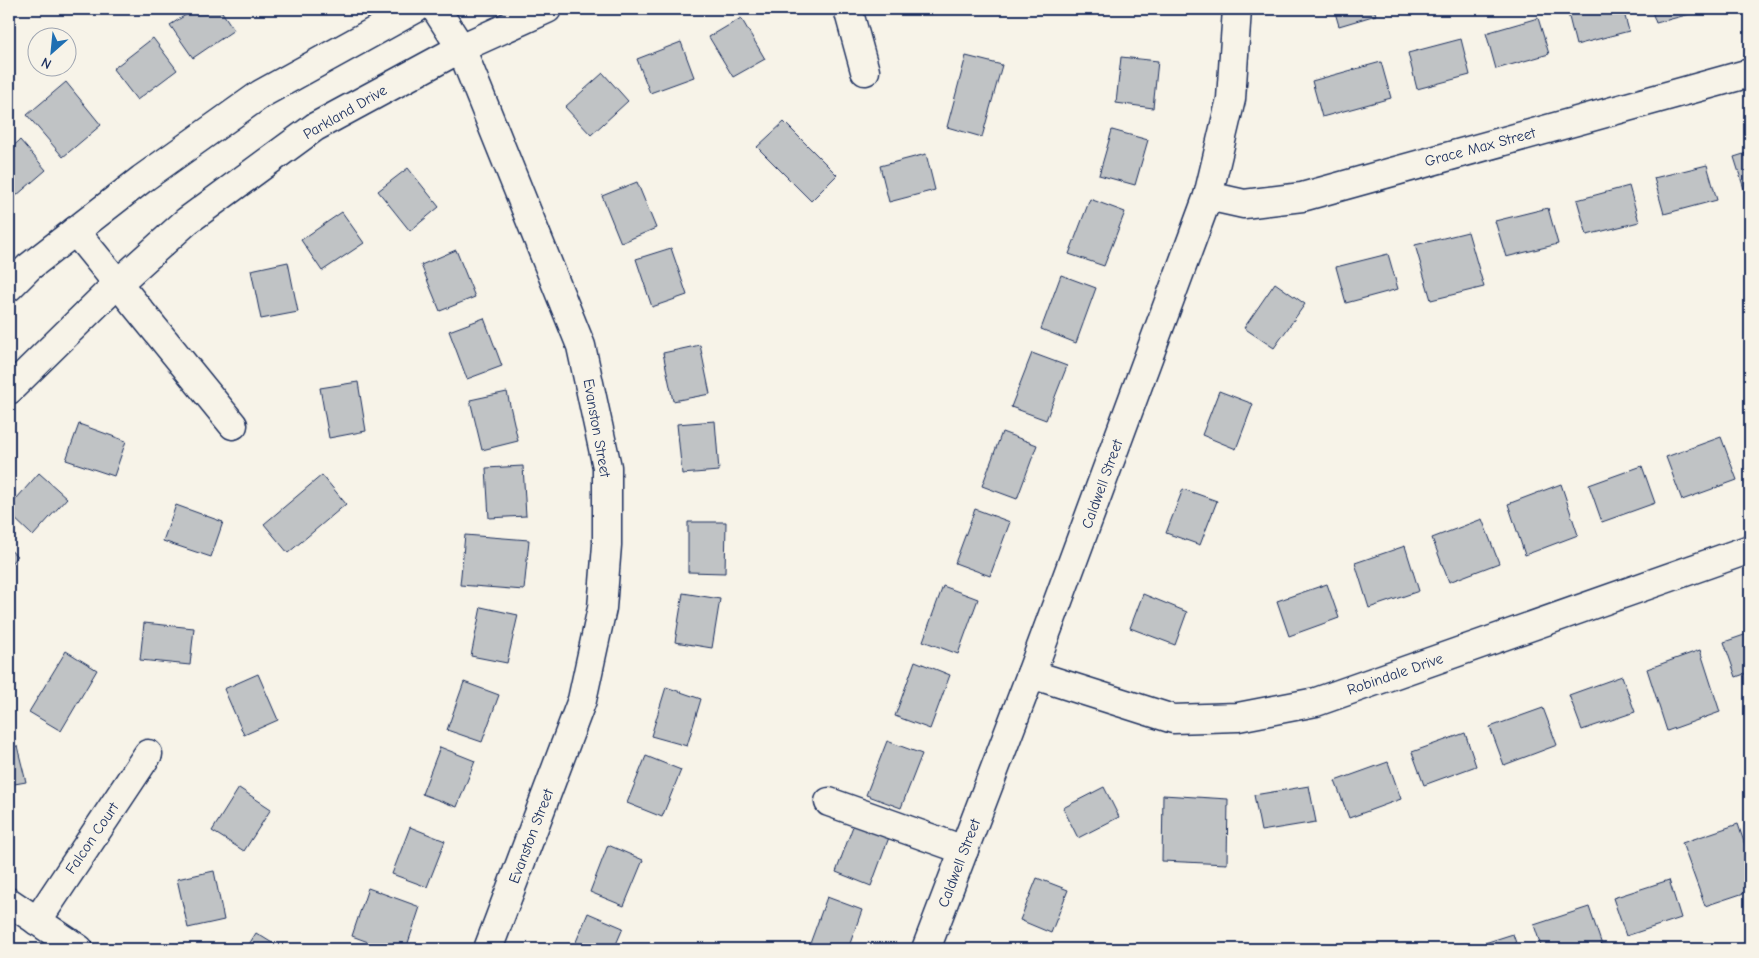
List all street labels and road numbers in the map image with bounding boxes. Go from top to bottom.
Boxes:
street label: Parkland Drive [300,81,390,143]
street label: Grace Max Street [1423,123,1538,170]
street label: Evanston Street [579,377,615,479]
street label: Caldwell Street [1078,436,1127,531]
street label: Robindale Drive [1345,649,1446,699]
street label: Evanston Street [505,785,558,886]
street label: Falcon Court [62,798,123,877]
street label: Caldwell Street [934,815,984,910]

